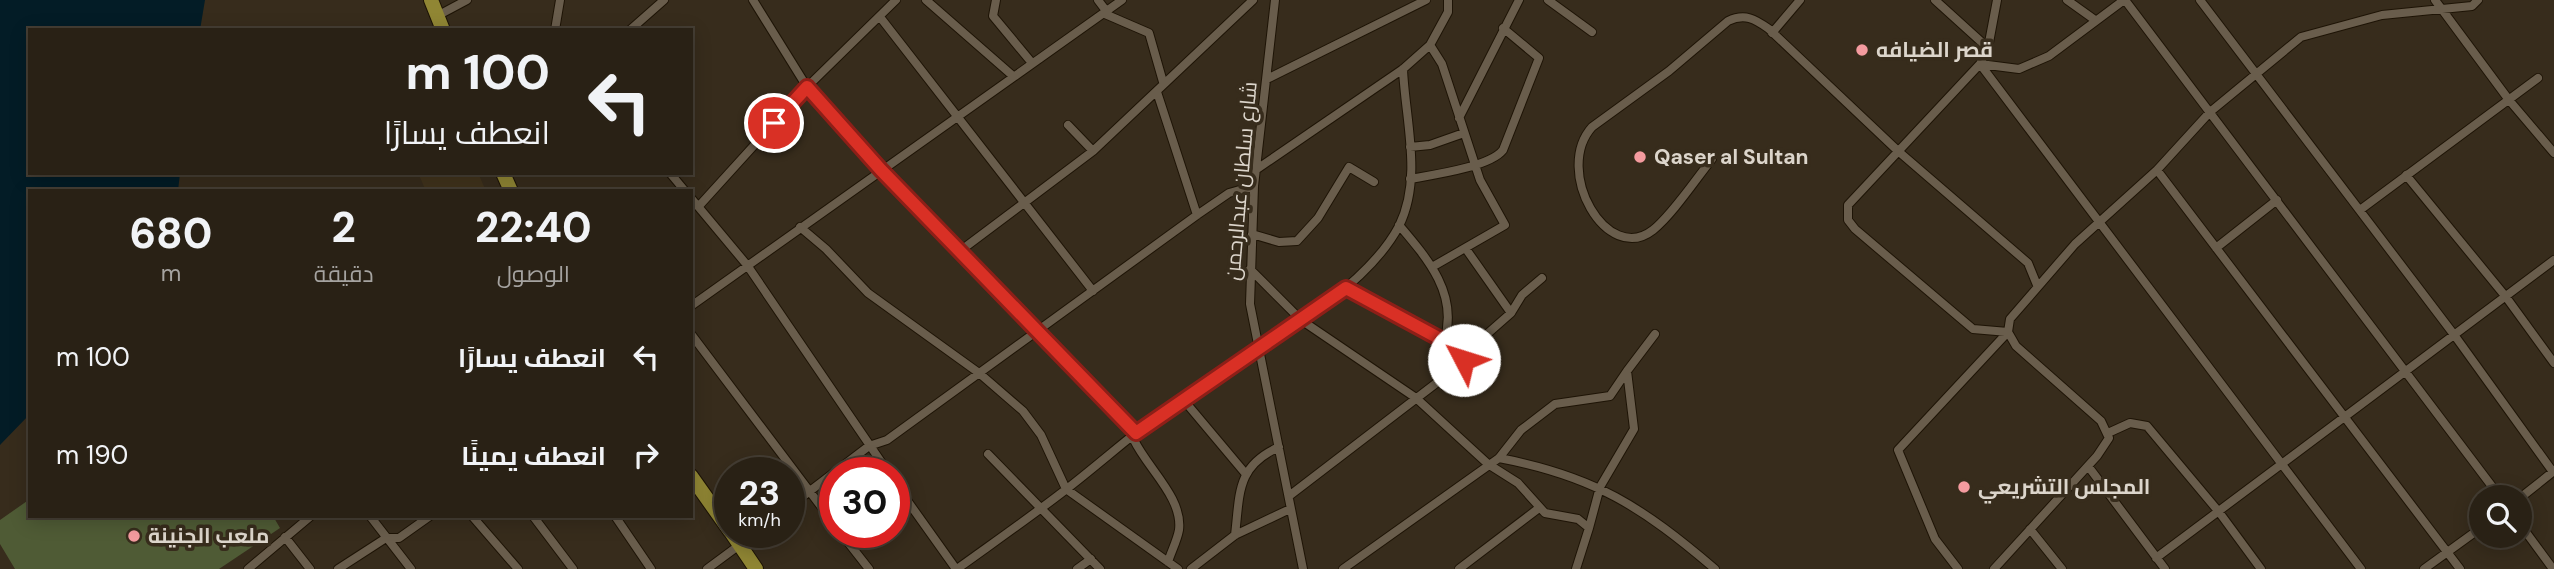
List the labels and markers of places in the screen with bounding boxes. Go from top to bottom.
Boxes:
place label: قصر الضيافه [1876,36,1993,64]
marker: قصر الضيافه [1854,42,1870,58]
pin [744,93,804,153]
place label: Qaser al Sultan [1654,143,1809,171]
marker: Qaser al Sultan [1632,149,1648,165]
place label: المجلس التشريعي [1978,473,2150,504]
marker: المجلس التشريعي [1956,479,1972,495]
place label: ملعب الجنينة [148,522,269,550]
marker: ملعب الجنينة [126,528,142,544]

